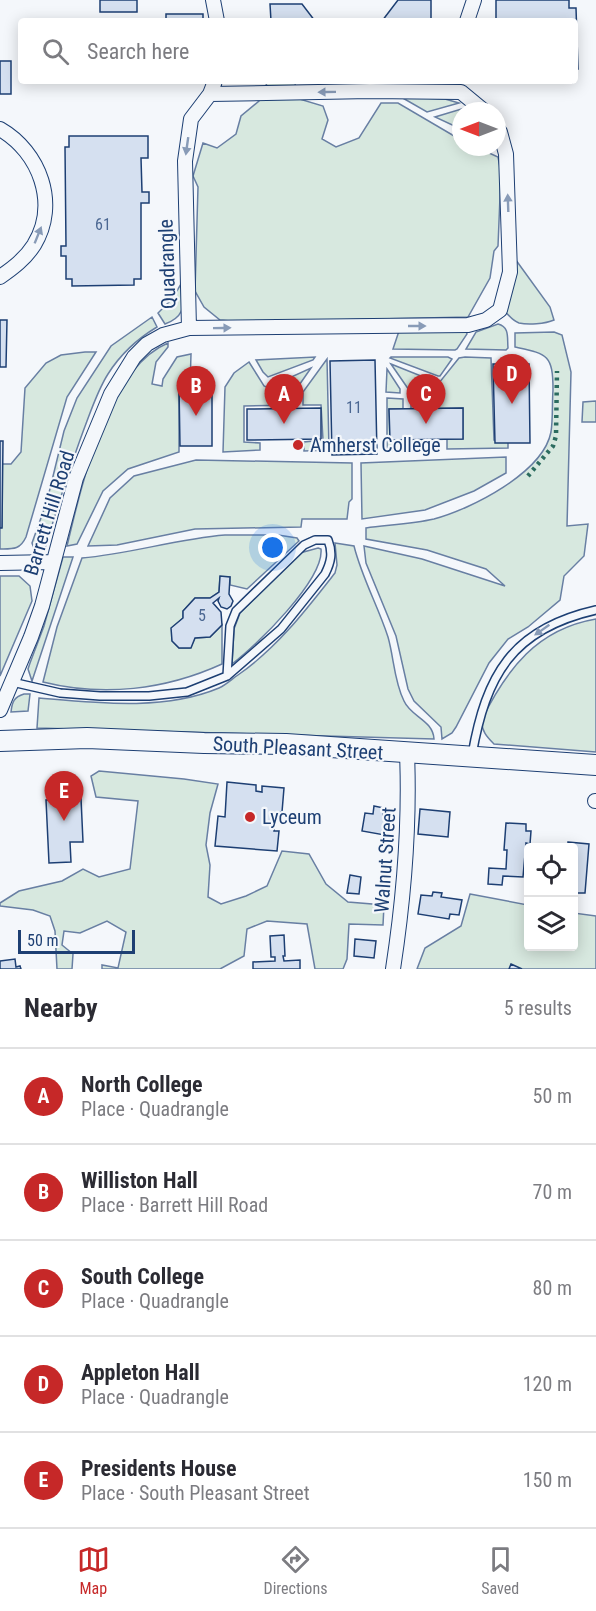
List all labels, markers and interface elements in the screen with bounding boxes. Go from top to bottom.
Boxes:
search box [18,18,578,84]
icon: search [39,35,72,68]
text: Search here [87,39,189,64]
one-way arrow [318,87,337,97]
north arrow [452,102,506,156]
one-way arrow [182,137,191,156]
one-way arrow [503,194,513,213]
house number: 61 [95,215,111,234]
street label: Quadrangle [153,219,181,309]
one-way arrow [33,225,43,243]
one-way arrow [407,321,426,331]
one-way arrow [212,323,231,333]
pin: D [492,354,532,404]
pin: B [176,366,216,416]
pin: A [264,374,304,424]
pin: C [406,374,446,424]
house number: 11 [346,398,362,417]
place label: Amherst College [310,433,441,457]
marker: Amherst College [291,438,305,452]
street label: Barrett Hill Road [19,448,79,578]
your location [258,533,287,562]
house number: 5 [198,606,206,625]
one-way arrow [534,625,550,636]
street label: South Pleasant Street [212,732,384,764]
pin: E [44,772,84,821]
place label: Lyceum [262,805,322,829]
street label: Walnut Street [369,806,401,914]
marker: Lyceum [243,810,257,824]
map controls [524,843,578,951]
button: locate [524,843,578,897]
button: layers [524,897,578,951]
scale bar [18,927,135,954]
text: 50 m [27,931,59,950]
text: Nearby [24,993,98,1023]
text: 5 results [504,996,572,1020]
text: North College [81,1072,203,1097]
text: A [38,1084,49,1108]
text: 50 m [533,1084,572,1108]
text: Place · Quadrangle [81,1097,229,1121]
text: Williston Hall [81,1168,198,1193]
text: B [38,1180,49,1204]
text: 70 m [533,1180,572,1204]
text: Place · Barrett Hill Road [81,1193,268,1217]
text: South College [81,1264,204,1289]
text: C [38,1276,49,1300]
text: 80 m [533,1276,572,1300]
text: Place · Quadrangle [81,1289,229,1313]
text: Appleton Hall [81,1360,200,1385]
text: D [38,1372,49,1396]
text: 120 m [523,1372,572,1396]
text: Place · Quadrangle [81,1385,229,1409]
text: Presidents House [81,1456,237,1481]
text: E [39,1468,48,1492]
text: 150 m [523,1468,572,1492]
text: Place · South Pleasant Street [81,1481,310,1505]
tab: Map [77,1543,110,1598]
tab: Directions [264,1543,327,1598]
tab: Saved [481,1543,519,1598]

